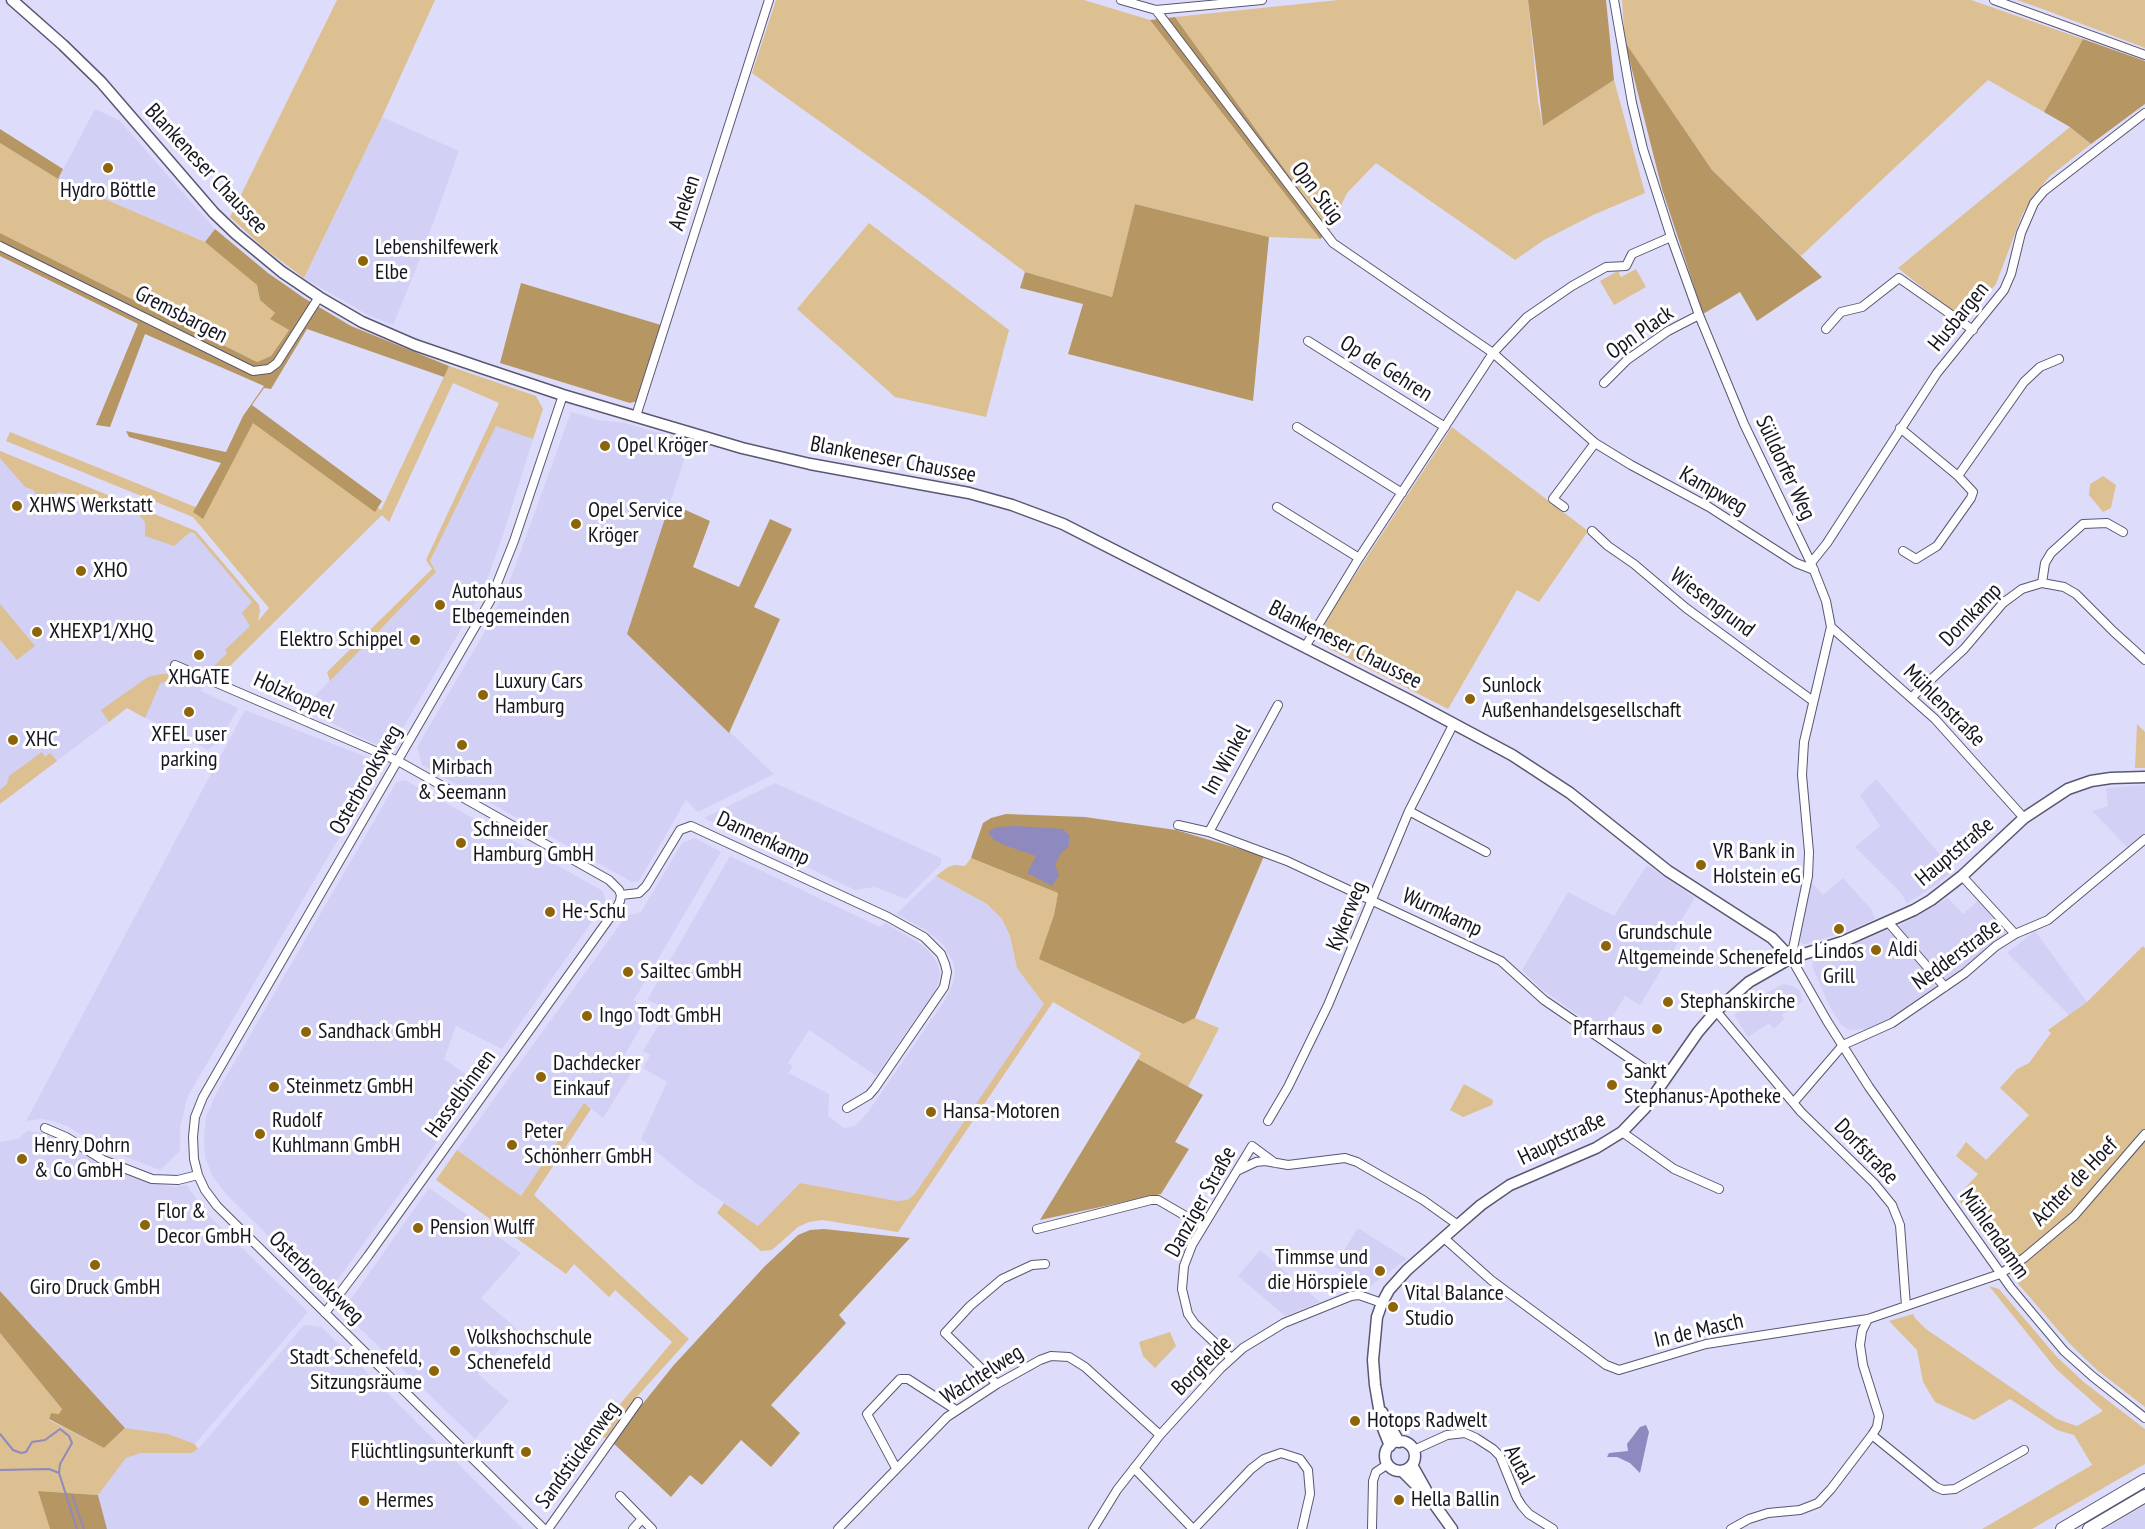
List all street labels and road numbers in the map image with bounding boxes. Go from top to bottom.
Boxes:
street label: Blankeneser Chaussee [139,98,273,240]
street label: Opn Stüg [1285,157,1349,229]
street label: Aneken [664,172,706,234]
street label: Husbargen [1923,277,1995,357]
street label: Gremsbargen [130,280,232,350]
street label: Opn Plack [1601,300,1679,366]
street label: Op de Gehren [1335,330,1437,408]
street label: Sülldorfer Weg [1749,412,1821,524]
street label: Blankeneser Chaussee [808,431,978,489]
street label: Kampweg [1674,461,1752,521]
street label: Wiesengrund [1664,563,1760,643]
street label: Dornkamp [1934,578,2008,652]
street label: Blankeneser Chaussee [1264,595,1426,695]
street label: Mühlenstraße [1897,659,1991,753]
street label: Holzkoppel [250,667,338,725]
street label: Osterbrooksweg [324,720,408,840]
street label: Im Winkel [1197,720,1257,800]
street label: Dannenkamp [712,806,814,872]
street label: Hauptstraße [1911,812,1999,892]
street label: Kykerweg [1321,877,1373,955]
street label: Wurmkamp [1398,883,1486,943]
street label: Nedderstraße [1907,914,2007,996]
street label: Hasselbinnen [420,1045,502,1143]
street label: Hauptstraße [1514,1107,1610,1171]
street label: Dorfstraße [1828,1114,1904,1190]
street label: Achter de Hoef [2026,1132,2124,1232]
street label: Danziger Straße [1160,1142,1242,1262]
street label: Mühlendamm [1953,1184,2035,1284]
street label: Osterbrooksweg [263,1226,369,1330]
street label: In de Masch [1652,1308,1746,1354]
street label: Borgfelde [1167,1331,1237,1401]
street label: Wachtelweg [936,1340,1028,1410]
street label: Sandstückenweg [530,1396,626,1514]
street label: Autal [1498,1441,1540,1489]

